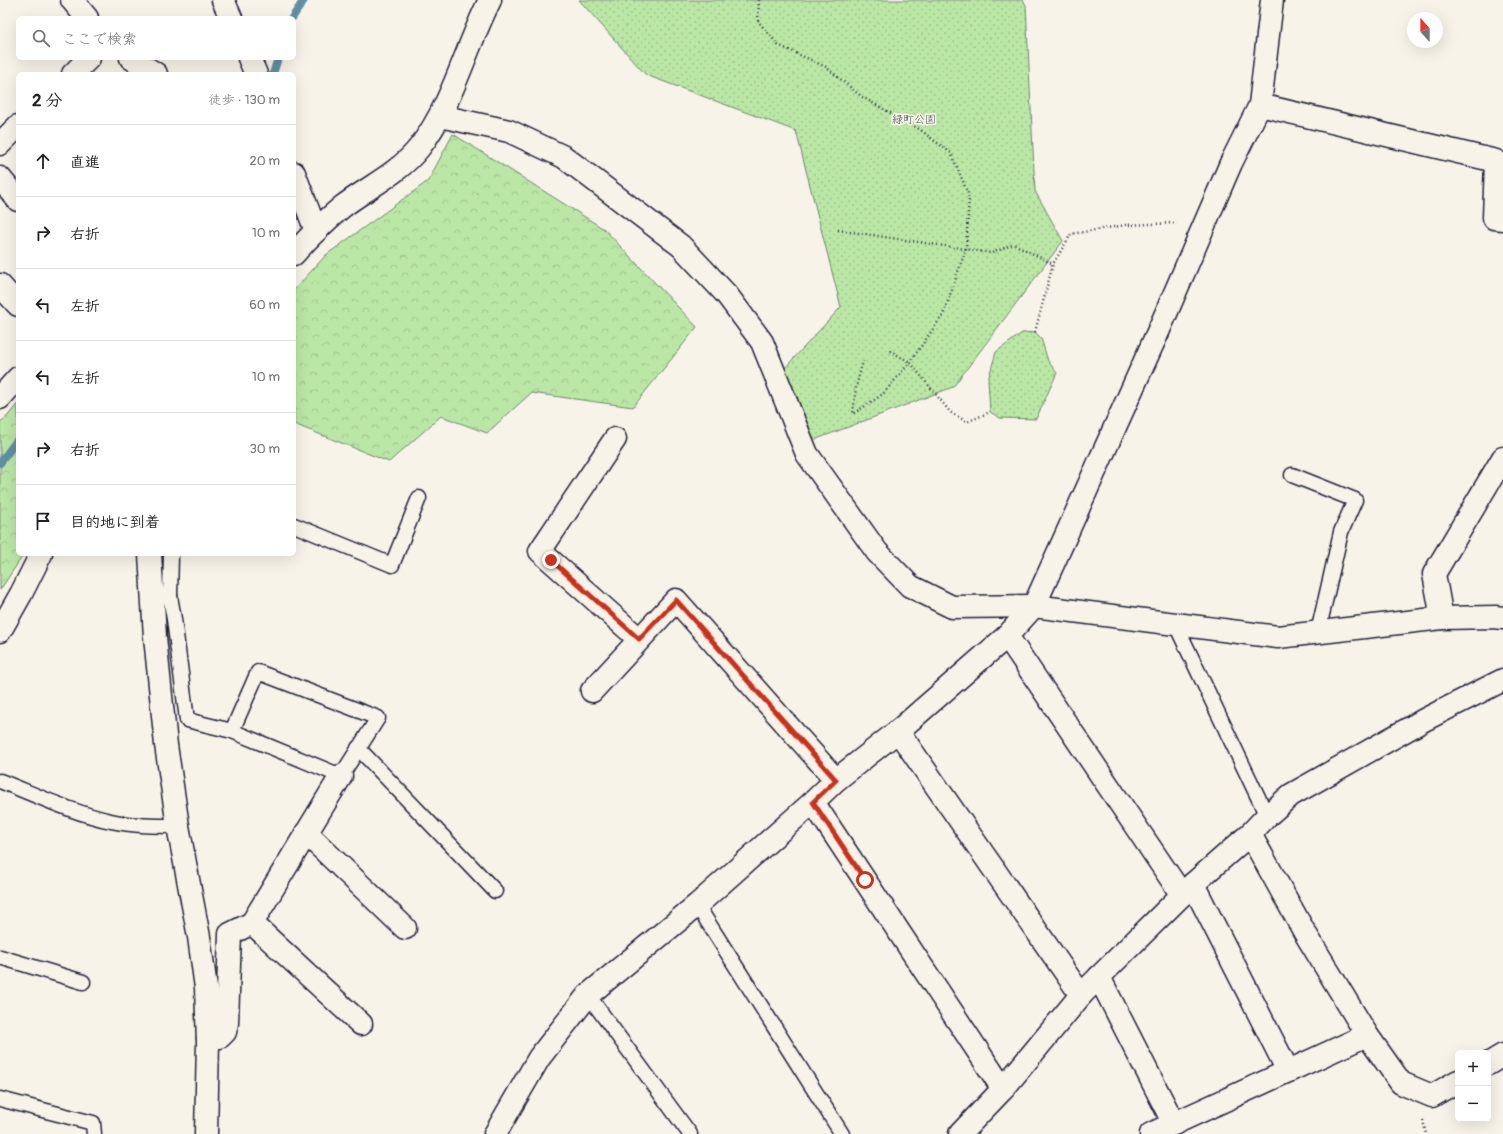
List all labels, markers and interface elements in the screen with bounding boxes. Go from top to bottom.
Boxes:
north arrow [1407,12,1443,48]
search box [16,16,296,60]
icon: search [30,27,52,49]
text: ここで検索 [62,30,137,49]
text: 2 分 [32,90,62,111]
text: 徒歩 · 130 m [209,92,280,108]
park label: 緑町公園 [892,113,936,126]
icon: ahead [32,150,54,172]
text: 直進 [70,153,100,172]
text: 20 m [249,153,280,169]
icon: right [32,222,54,244]
text: 右折 [70,225,100,244]
text: 10 m [252,225,280,241]
icon: left [32,294,54,316]
text: 左折 [70,297,100,316]
text: 60 m [249,297,280,313]
icon: left [32,366,54,388]
text: 左折 [70,369,100,388]
text: 10 m [252,369,280,385]
icon: right [32,438,54,460]
text: 右折 [70,441,100,460]
text: 30 m [250,441,280,457]
icon: arrive [32,510,54,532]
text: 目的地に到着 [70,513,160,532]
route end [542,551,560,569]
route start [856,871,874,889]
map controls [1455,1050,1491,1122]
button: + [1455,1050,1491,1086]
button: − [1455,1086,1491,1122]

